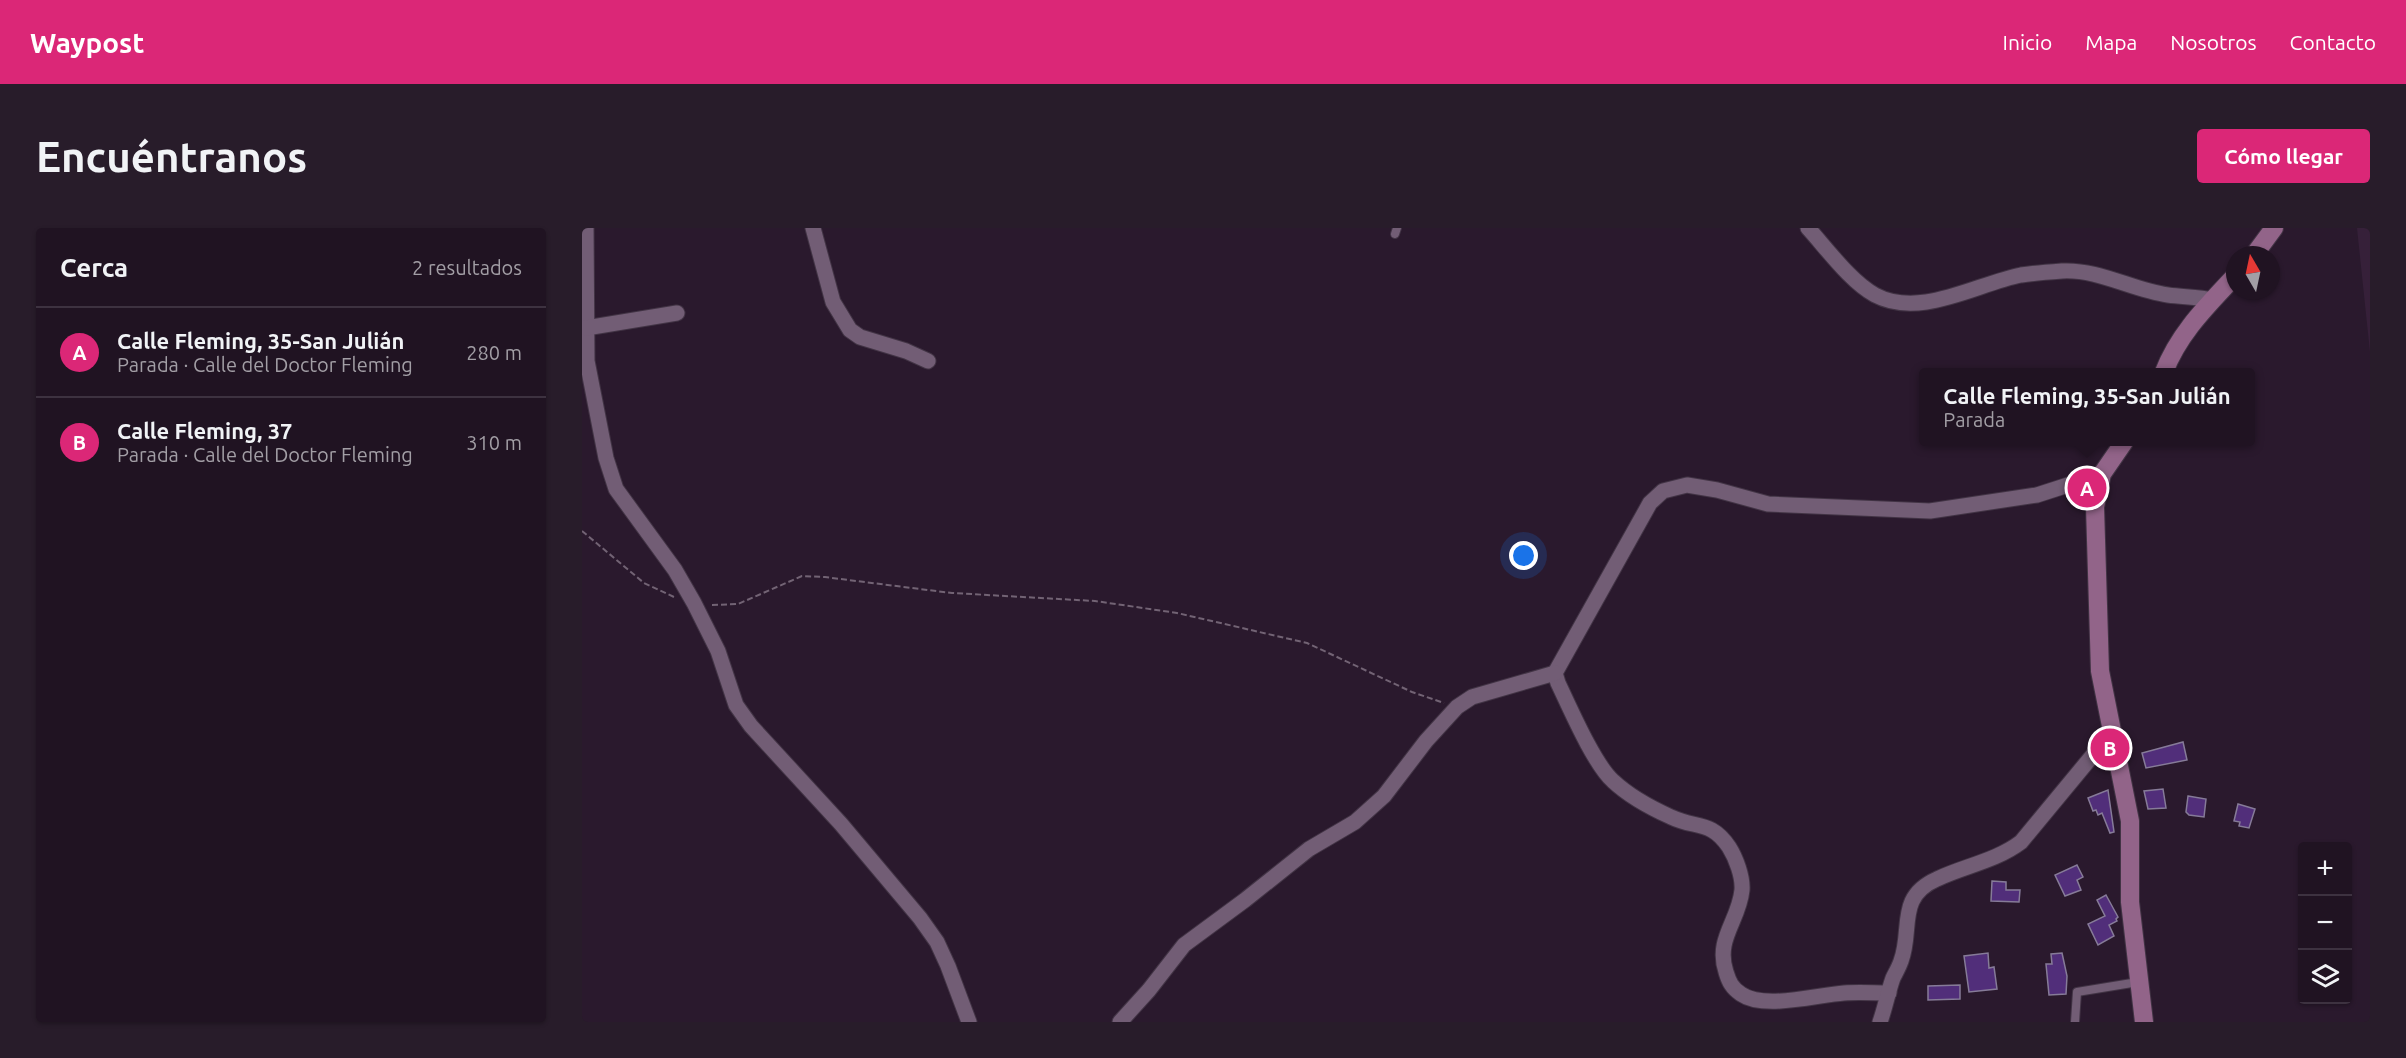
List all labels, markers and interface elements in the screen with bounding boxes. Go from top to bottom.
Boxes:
text: Waypost [30,27,144,58]
text: Inicio [2003,30,2052,54]
text: Mapa [2085,30,2137,54]
text: Nosotros [2170,30,2257,54]
text: Contacto [2290,30,2376,54]
button: Cómo llegar [2197,129,2370,183]
text: Encuéntranos [36,133,307,180]
north arrow [2226,246,2280,300]
text: Cerca [60,253,128,282]
text: 2 resultados [412,256,522,279]
text: Calle Fleming, 35-San Julián [117,328,404,353]
text: A [72,341,87,364]
text: 280 m [466,341,522,364]
text: Parada · Calle del Doctor Fleming [117,353,413,376]
popup [1919,368,2255,446]
text: Calle Fleming, 35-San Julián [1943,383,2231,408]
text: Parada [1943,408,2005,431]
text: Calle Fleming, 37 [117,418,292,443]
text: B [73,431,86,454]
text: 310 m [466,431,522,454]
text: Parada · Calle del Doctor Fleming [117,443,413,466]
pin: A [2068,466,2106,510]
your location [1509,541,1538,570]
pin: B [2090,726,2129,770]
map controls [2298,842,2352,1004]
button: + [2298,842,2352,896]
button: − [2298,896,2352,950]
button: layers [2298,950,2352,1004]

